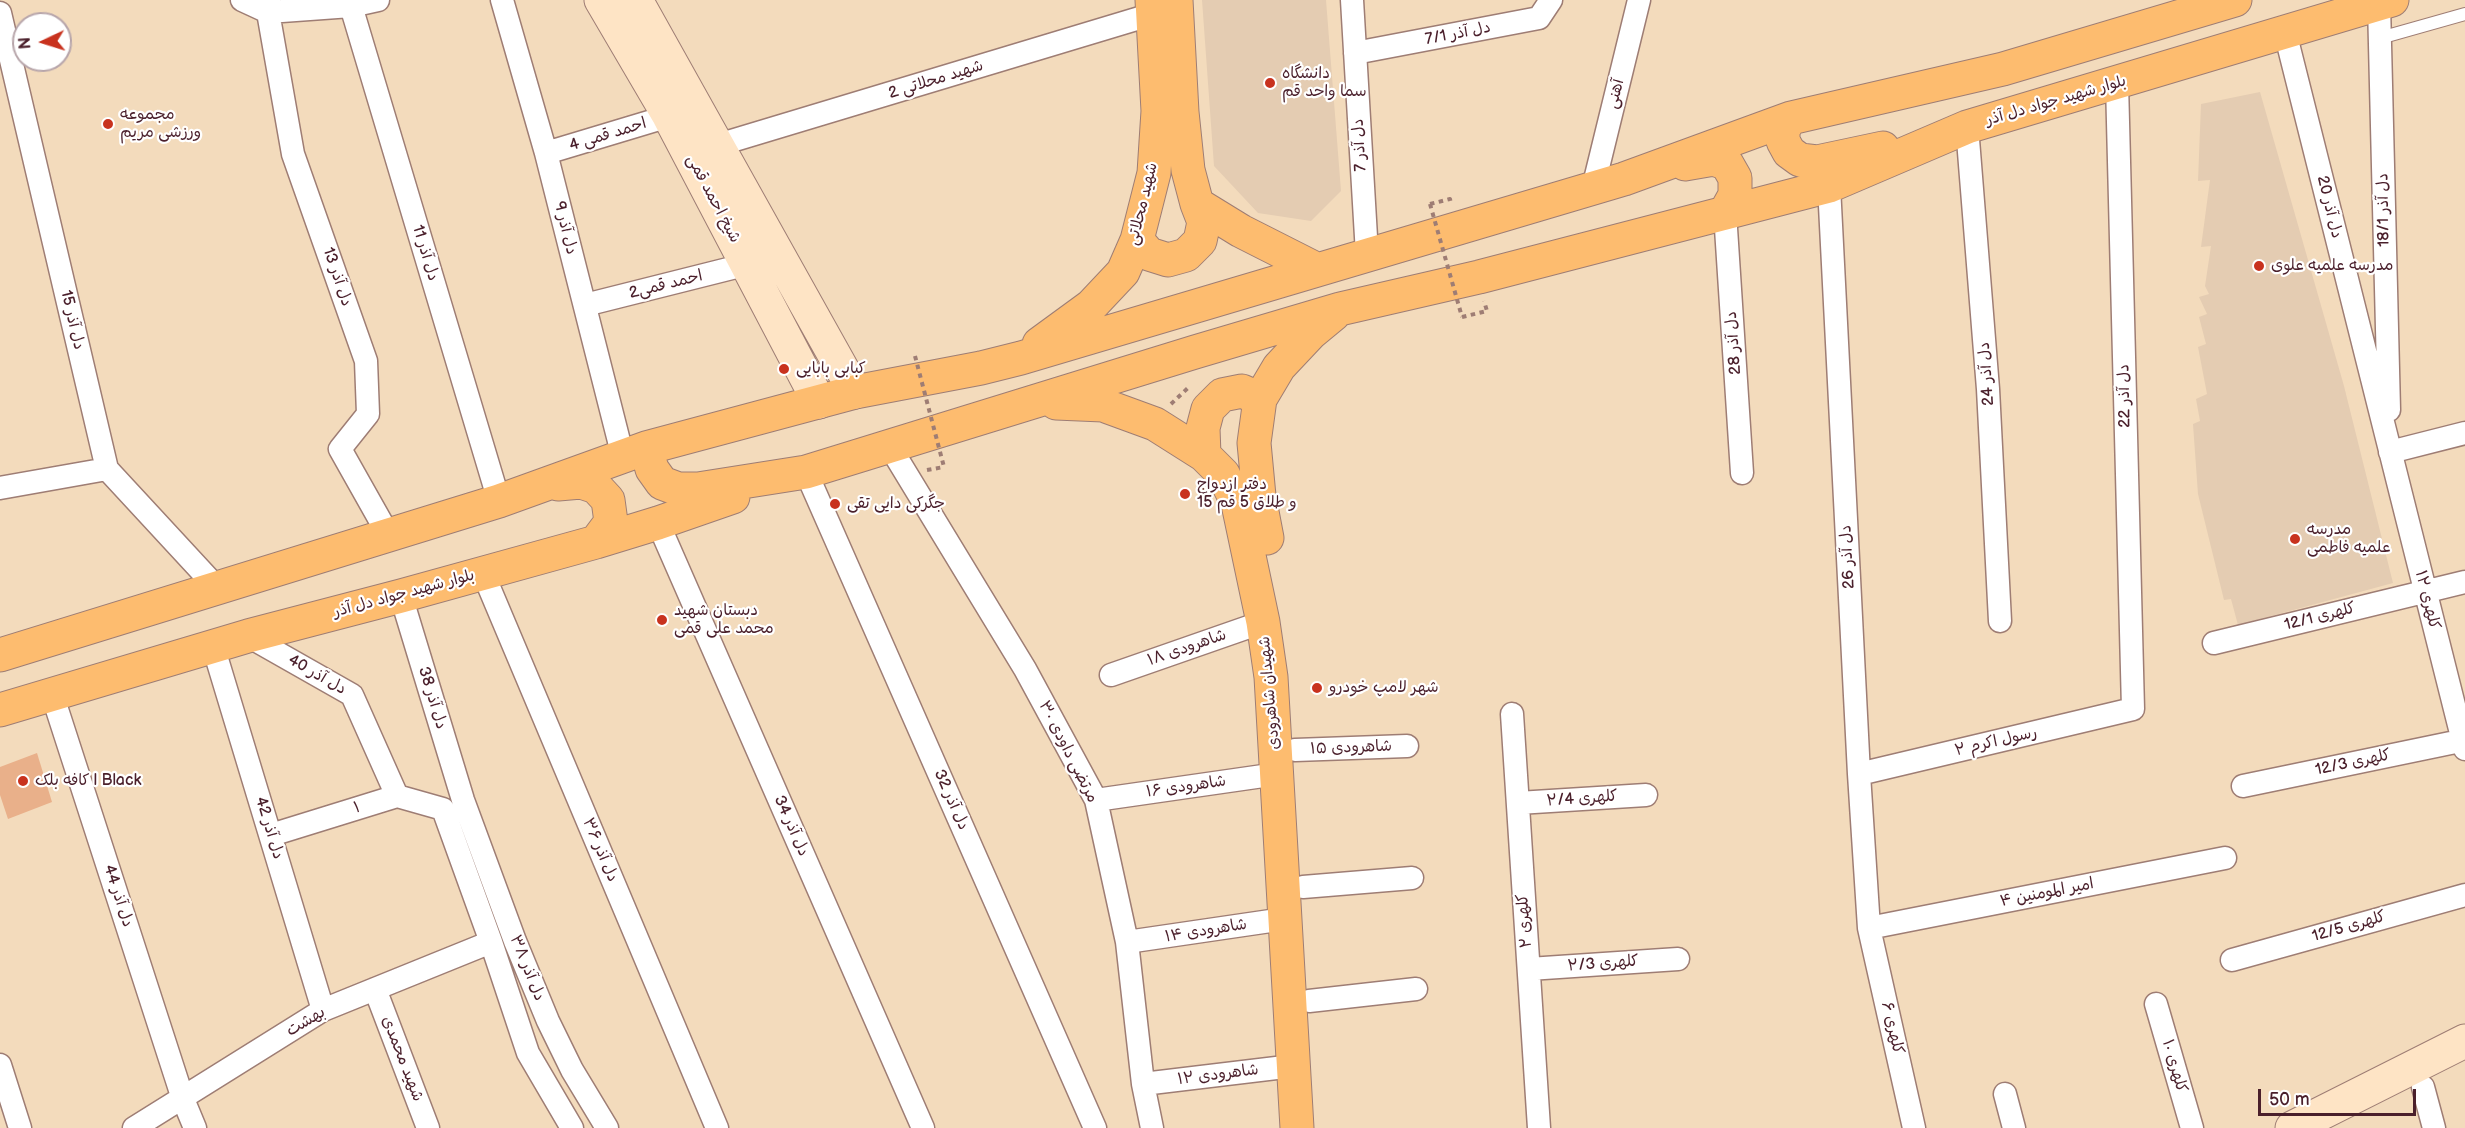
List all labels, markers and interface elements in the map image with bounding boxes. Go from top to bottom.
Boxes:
north arrow [12,12,72,72]
street label: دل آذر 7/1 [1424,18,1492,50]
text: N [16,36,35,50]
street label: شهید محلاتی 2 [886,56,986,104]
place label: دانشگاه سما واحد قم [1282,64,1367,102]
street label: بلوار شهید جواد دل آذر [1983,72,2129,130]
marker: دانشگاه سما واحد قم [1263,76,1277,90]
street label: آهنی [1603,77,1629,111]
place label: مجموعه ورزشی مریم [120,105,201,143]
street label: احمد قمی 4 [567,114,649,156]
marker: مجموعه ورزشی مریم [101,117,115,131]
street label: دل آذر 7 [1349,118,1371,172]
street label: شیخ احمد قمی [682,152,744,246]
street label: شهید محلاتی [1123,161,1163,247]
street label: دل آذر 18/1 [2374,173,2394,247]
street label: دل آذر 20 [2312,174,2346,240]
street label: دل آذر 9 [549,199,581,257]
street label: دل آذر 11 [407,223,443,283]
street label: دل آذر 13 [318,245,356,309]
place label: مدرسه علمیه علوی [2271,256,2394,276]
marker: مدرسه علمیه علوی [2252,259,2266,273]
street label: احمد قمی2 [627,267,705,303]
street label: دل آذر 15 [56,288,88,352]
street label: دل آذر 28 [1722,311,1746,375]
street label: دل آذر 24 [1975,341,1999,407]
place label: کبابی بابایی [796,359,866,379]
marker: کبابی بابایی [777,362,791,376]
street label: دل آذر 22 [2115,364,2135,428]
place label: دفتر ازدواج 15 و طلاق 5 قم [1197,475,1297,513]
marker: دفتر ازدواج 15 و طلاق 5 قم [1178,487,1192,501]
place label: جگرکی دایی تقی [847,494,945,514]
marker: جگرکی دایی تقی [828,497,842,511]
place label: مدرسه علمیه فاطمی [2307,520,2391,558]
street label: دل آذر 26 [1837,524,1859,590]
marker: مدرسه علمیه فاطمی [2288,532,2302,546]
street label: بلوار شهید جواد دل آذر [331,566,477,622]
street label: کلهری ۱۲ [2410,568,2444,632]
street label: کلهری 12/1 [2282,599,2358,635]
place label: دبستان شهید محمد علی قمی [674,601,774,639]
marker: دبستان شهید محمد علی قمی [655,613,669,627]
street label: شاهرودی ۱۸ [1145,626,1229,670]
street label: شهیدان شاهرودی [1255,636,1285,750]
street label: دل آذر 40 [284,651,350,699]
street label: دل آذر 38 [413,665,451,731]
place label: شهر لامپ خودرو [1329,678,1439,698]
marker: شهر لامپ خودرو [1310,681,1324,695]
street label: ۳۰ مرتضی داودی [1034,698,1102,806]
street label: رسول اکرم ۲ [1953,723,2039,761]
street label: ۱۵ شاهرودی [1310,737,1392,759]
street label: کلهری 12/3 [2314,746,2392,780]
street label: دل آذر 32 [929,767,973,833]
place label: کافه بلک | Black [35,771,141,791]
street label: شاهرودی ۱۶ [1145,772,1227,802]
marker: کافه بلک | Black [16,774,30,788]
street label: کلهری ۲/4 [1546,787,1618,811]
street label: دل آذر 34 [769,793,813,859]
street label: دل آذر 42 [250,795,288,861]
street label: ۱ [351,798,363,818]
street label: دل آذر ۳۶ [578,815,622,885]
street label: دل آذر 44 [99,862,137,930]
street label: امیر المومنین ۴ [1998,875,2096,911]
street label: کلهری ۲ [1514,893,1536,949]
street label: کلهری 12/5 [2310,907,2388,947]
street label: شاهرودی ۱۴ [1164,915,1248,947]
street label: دل آذر ۳۸ [505,932,549,1004]
street label: کلهری ۲/3 [1567,952,1639,976]
street label: کلهری ۶ [1877,1000,1907,1056]
street label: بهشت [283,1003,329,1041]
street label: شهید محمدی [377,1014,427,1104]
street label: کلهری ۱۰ [2157,1037,2191,1095]
street label: شاهرودی ۱۲ [1176,1060,1260,1090]
scale bar [2261,1077,2418,1115]
text: 50 m [2269,1089,2310,1110]

